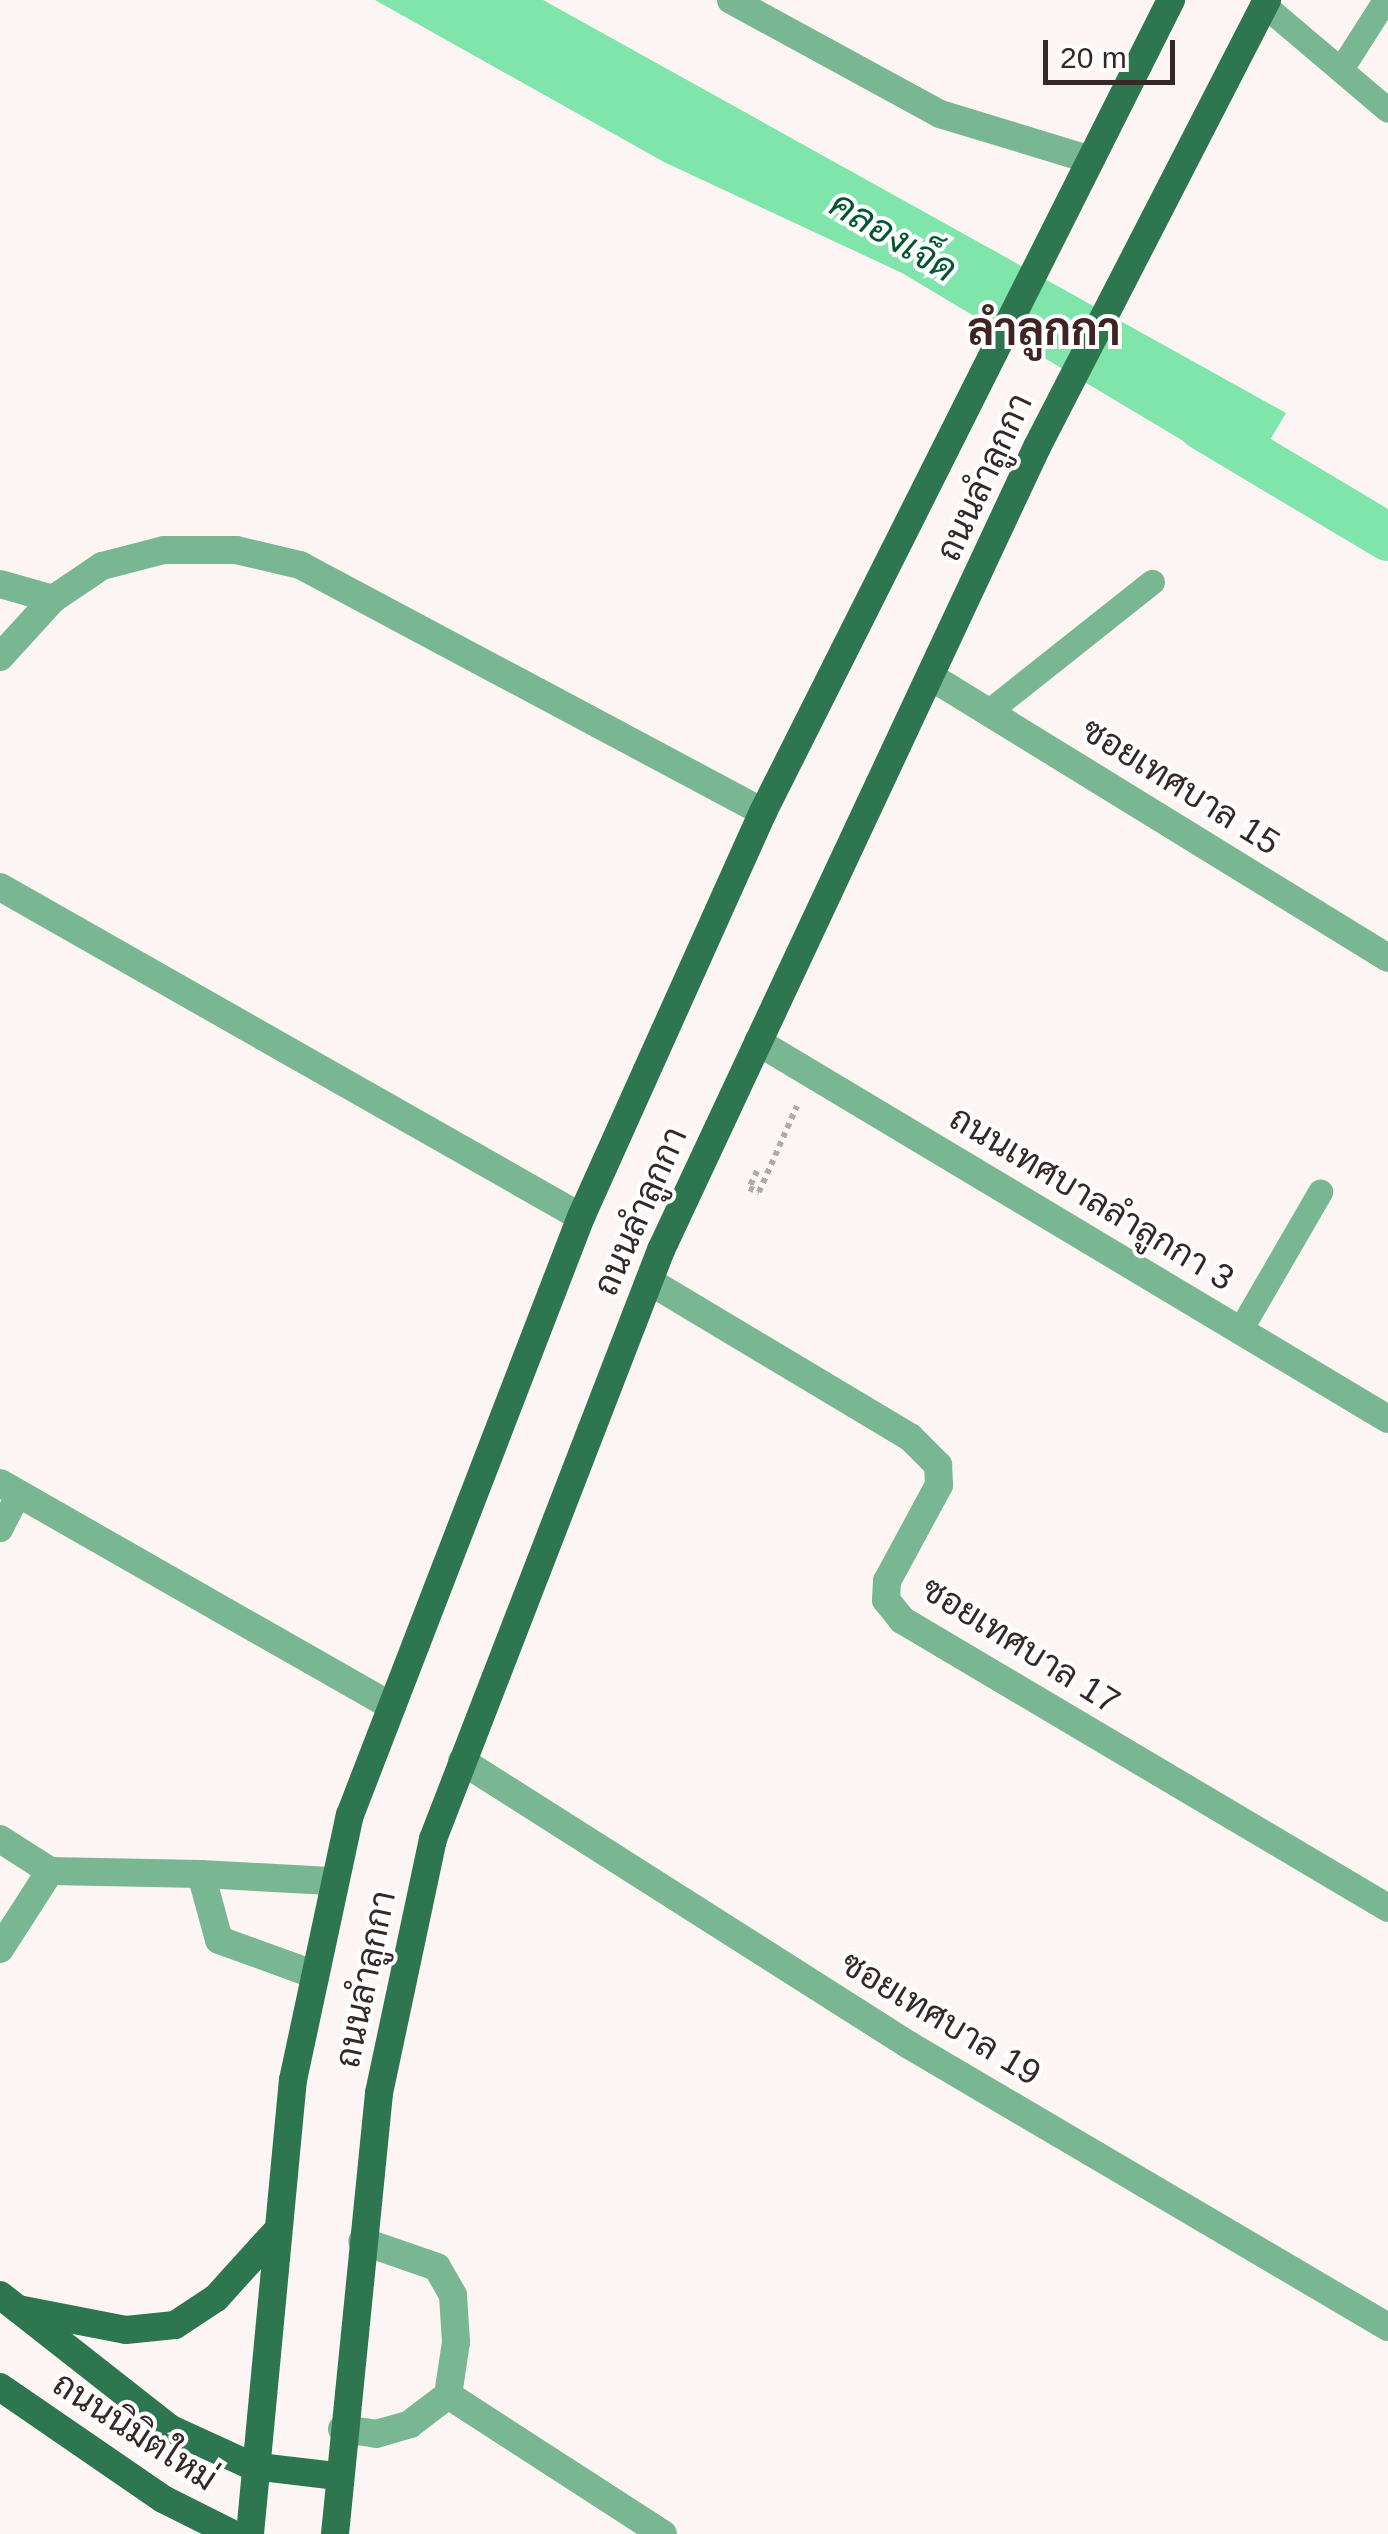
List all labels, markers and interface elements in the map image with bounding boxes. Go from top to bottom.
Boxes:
scale bar [1048,20,1180,82]
text: 20 m [1060,41,1127,74]
water label: คลองเจ็ด [821,181,965,293]
district label: ลำลูกกา [967,303,1121,357]
street label: ถนนลำลูกกา [927,387,1041,567]
street label: ซอยเทศบาล 15 [1074,708,1288,864]
street label: ถนนเทศบาลลำลูกกา 3 [942,1097,1242,1299]
street label: ถนนลำลูกกา [584,1120,696,1302]
street label: ซอยเทศบาล 17 [914,1567,1128,1723]
street label: ถนนลำลูกกา [326,1887,404,2071]
street label: ซอยเทศบาล 19 [834,1942,1048,2094]
street label: ถนนนิมิตใหม่ [45,2362,225,2500]

